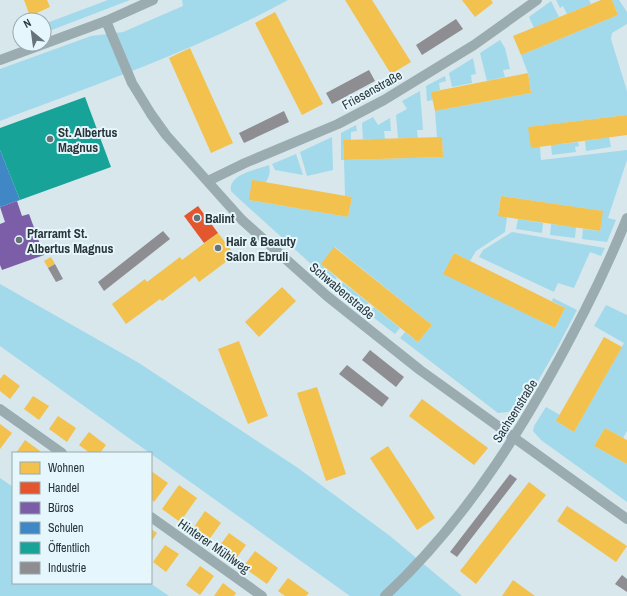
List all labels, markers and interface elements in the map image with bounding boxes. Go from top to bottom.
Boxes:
north arrow [12,12,52,52]
text: N [21,16,33,31]
street label: Friesenstraße [339,66,405,114]
place label: St. Albertus Magnus [58,124,118,156]
marker: St. Albertus Magnus [45,134,55,144]
place label: Balint [205,210,235,227]
marker: Balint [192,213,202,223]
place label: Pfarramt St. Albertus Magnus [27,225,114,257]
place label: Hair & Beauty Salon Ebruli [226,233,296,265]
marker: Pfarramt St. Albertus Magnus [14,235,24,245]
marker: Hair & Beauty Salon Ebruli [213,243,223,253]
street label: Schwabenstraße [306,259,378,323]
street label: Sachsenstraße [489,376,541,446]
legend [12,452,152,584]
text: Wohnen [48,460,84,476]
text: Handel [48,480,79,496]
text: Büros [48,500,74,516]
street label: Hinterer Mühlweg [175,515,253,577]
text: Schulen [48,520,84,536]
text: Öffentlich [48,539,90,556]
text: Industrie [48,560,86,576]

